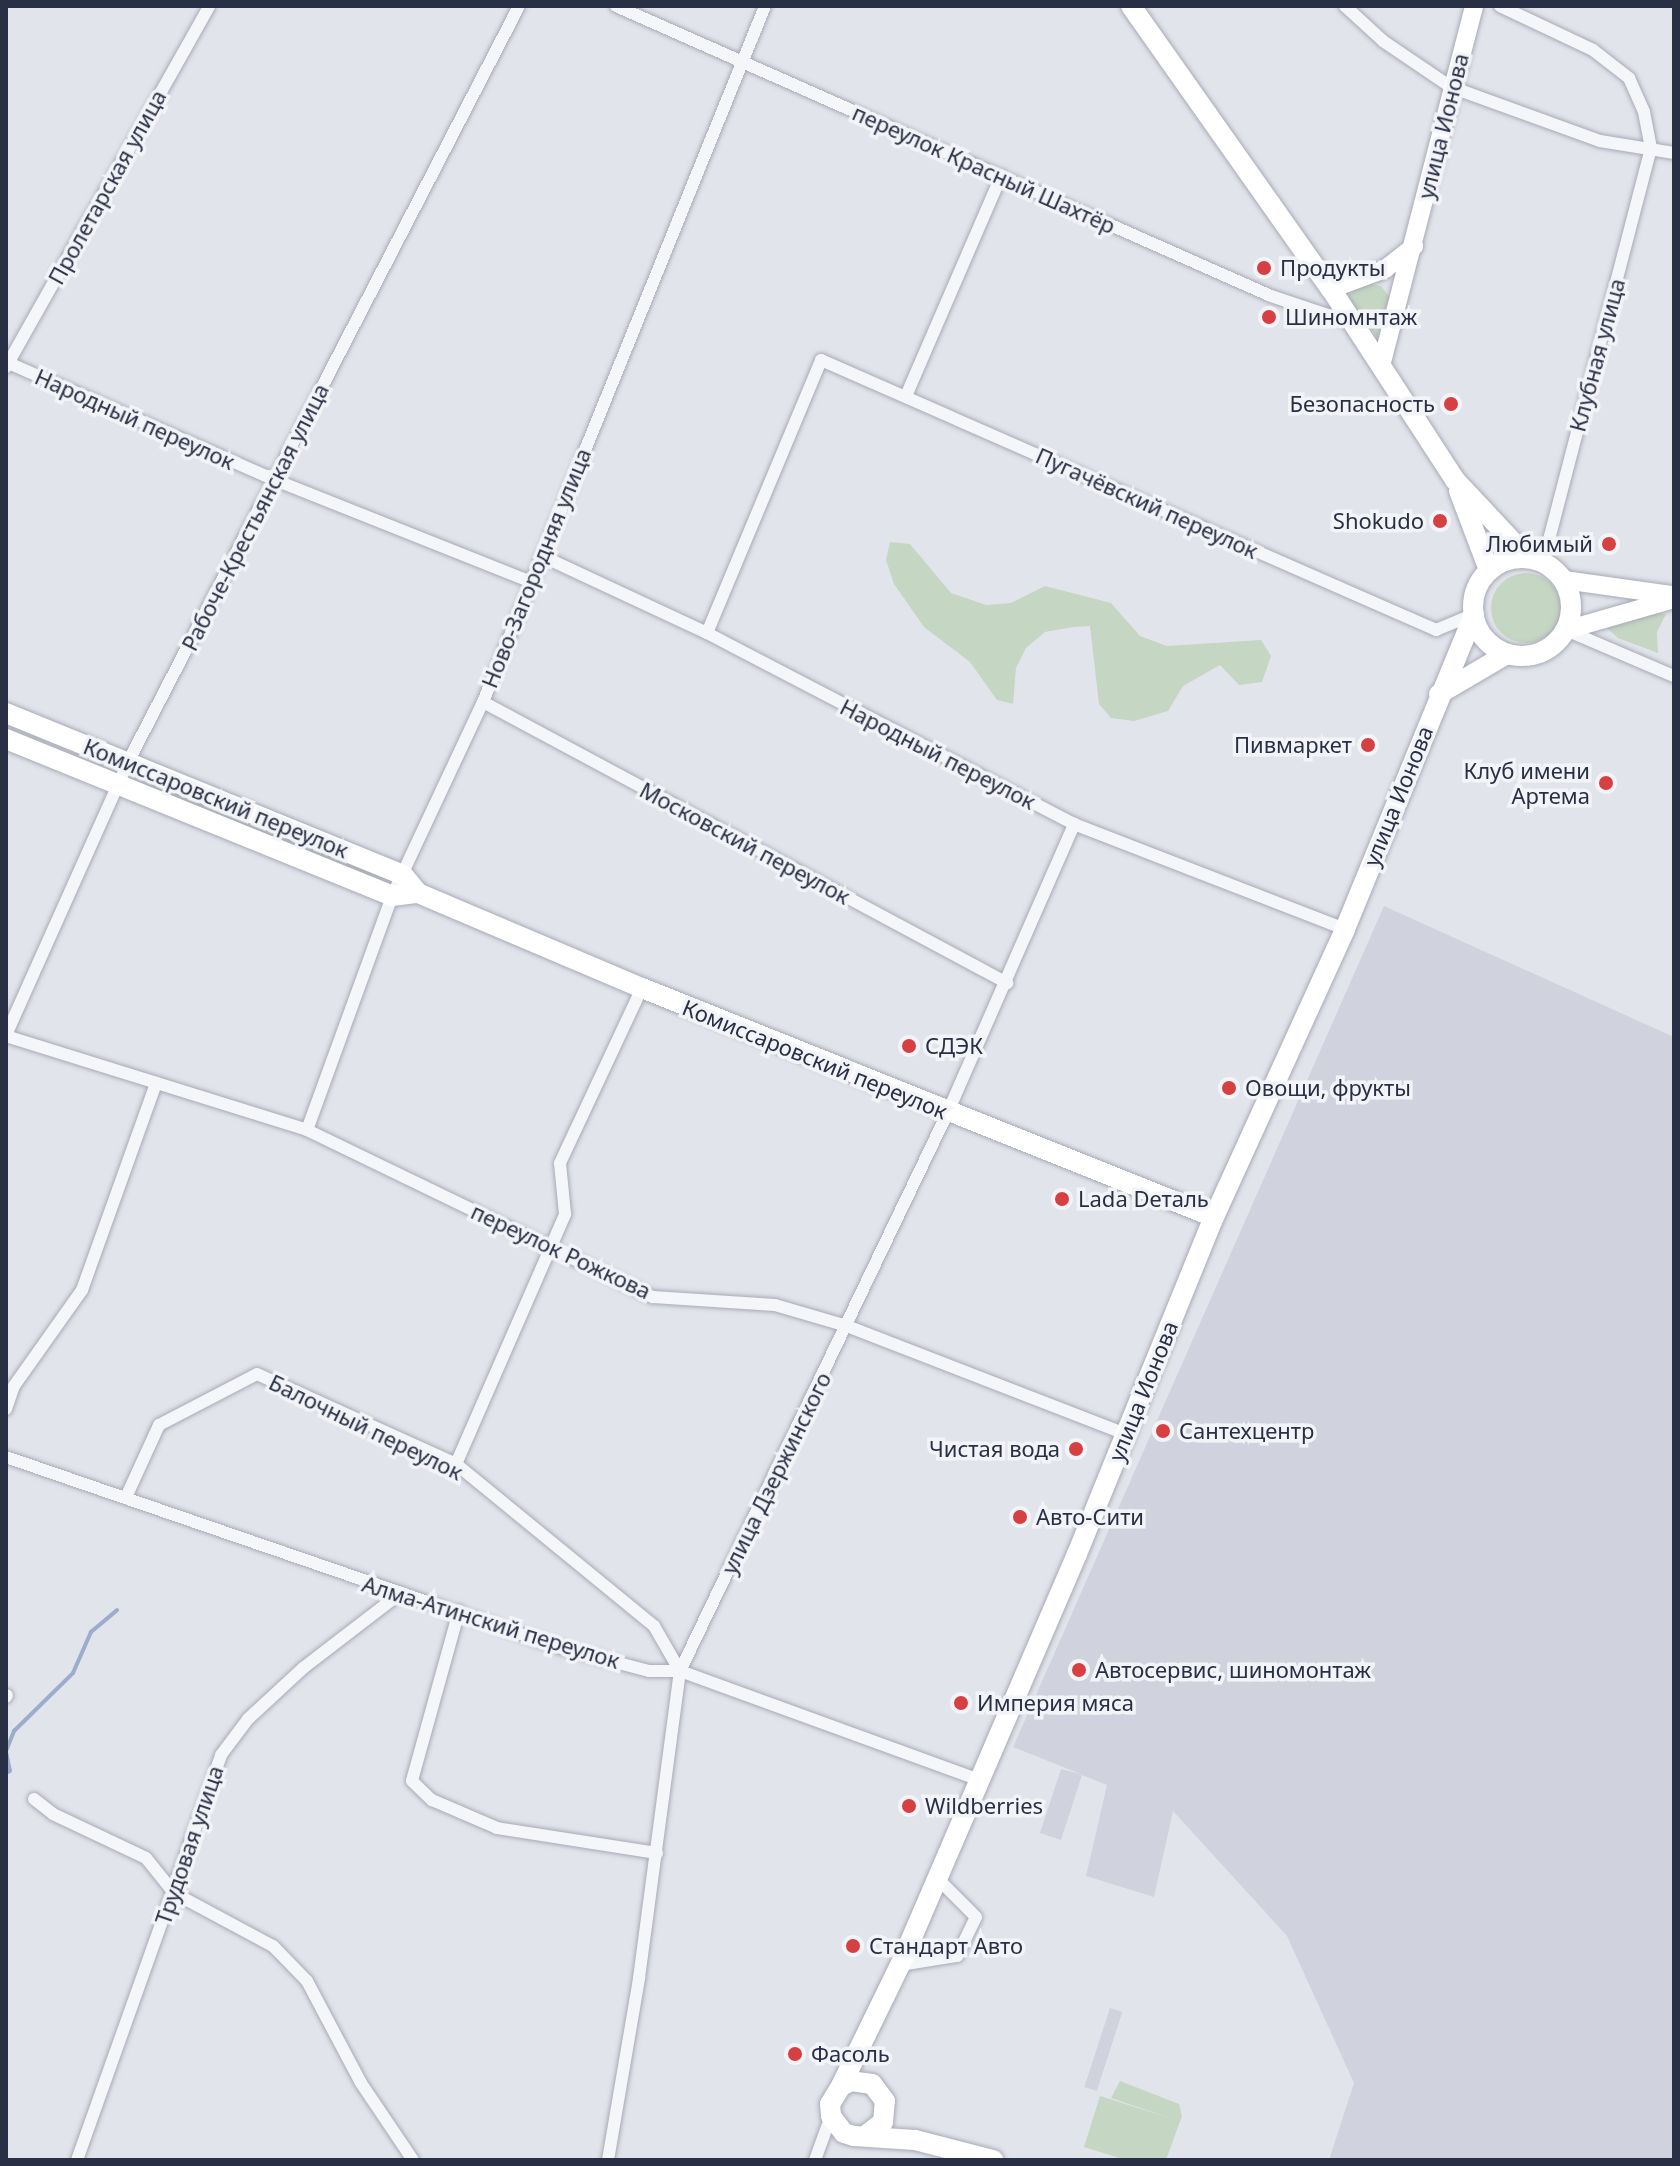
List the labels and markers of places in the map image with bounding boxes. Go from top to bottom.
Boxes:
place label: Продукты [1280,255,1386,281]
marker: Продукты [1255,259,1273,277]
place label: Шиномнтаж [1285,304,1417,330]
marker: Шиномнтаж [1260,308,1278,326]
place label: Безопасность [1290,391,1435,417]
marker: Безопасность [1442,395,1460,413]
place label: Shokudo [1333,508,1424,534]
marker: Shokudo [1431,512,1449,530]
place label: Любимый [1486,531,1593,557]
marker: Любимый [1600,535,1618,553]
place label: Пивмаркет [1234,732,1352,758]
marker: Пивмаркет [1359,736,1377,754]
place label: Клуб имени Артема [1463,757,1590,808]
marker: Клуб имени Артема [1597,774,1615,792]
place label: СДЭК [925,1033,983,1059]
marker: СДЭК [900,1037,918,1055]
place label: Овощи, фрукты [1245,1075,1411,1101]
marker: Овощи, фрукты [1220,1079,1238,1097]
place label: Lada Dеталь [1078,1186,1209,1212]
marker: Lada Dеталь [1053,1190,1071,1208]
place label: Сантехцентр [1179,1418,1314,1444]
marker: Сантехцентр [1154,1422,1172,1440]
place label: Чистая вода [929,1436,1060,1462]
marker: Чистая вода [1067,1440,1085,1458]
place label: Авто-Сити [1036,1504,1144,1530]
marker: Авто-Сити [1011,1508,1029,1526]
place label: Автосервис, шиномонтаж [1095,1657,1371,1683]
marker: Автосервис, шиномонтаж [1070,1661,1088,1679]
place label: Империя мяса [977,1690,1134,1716]
marker: Империя мяса [952,1694,970,1712]
place label: Wildberries [925,1793,1043,1819]
marker: Wildberries [900,1797,918,1815]
place label: Стандарт Авто [869,1933,1023,1959]
marker: Стандарт Авто [844,1937,862,1955]
place label: Фасоль [811,2041,890,2067]
marker: Фасоль [786,2045,804,2063]

